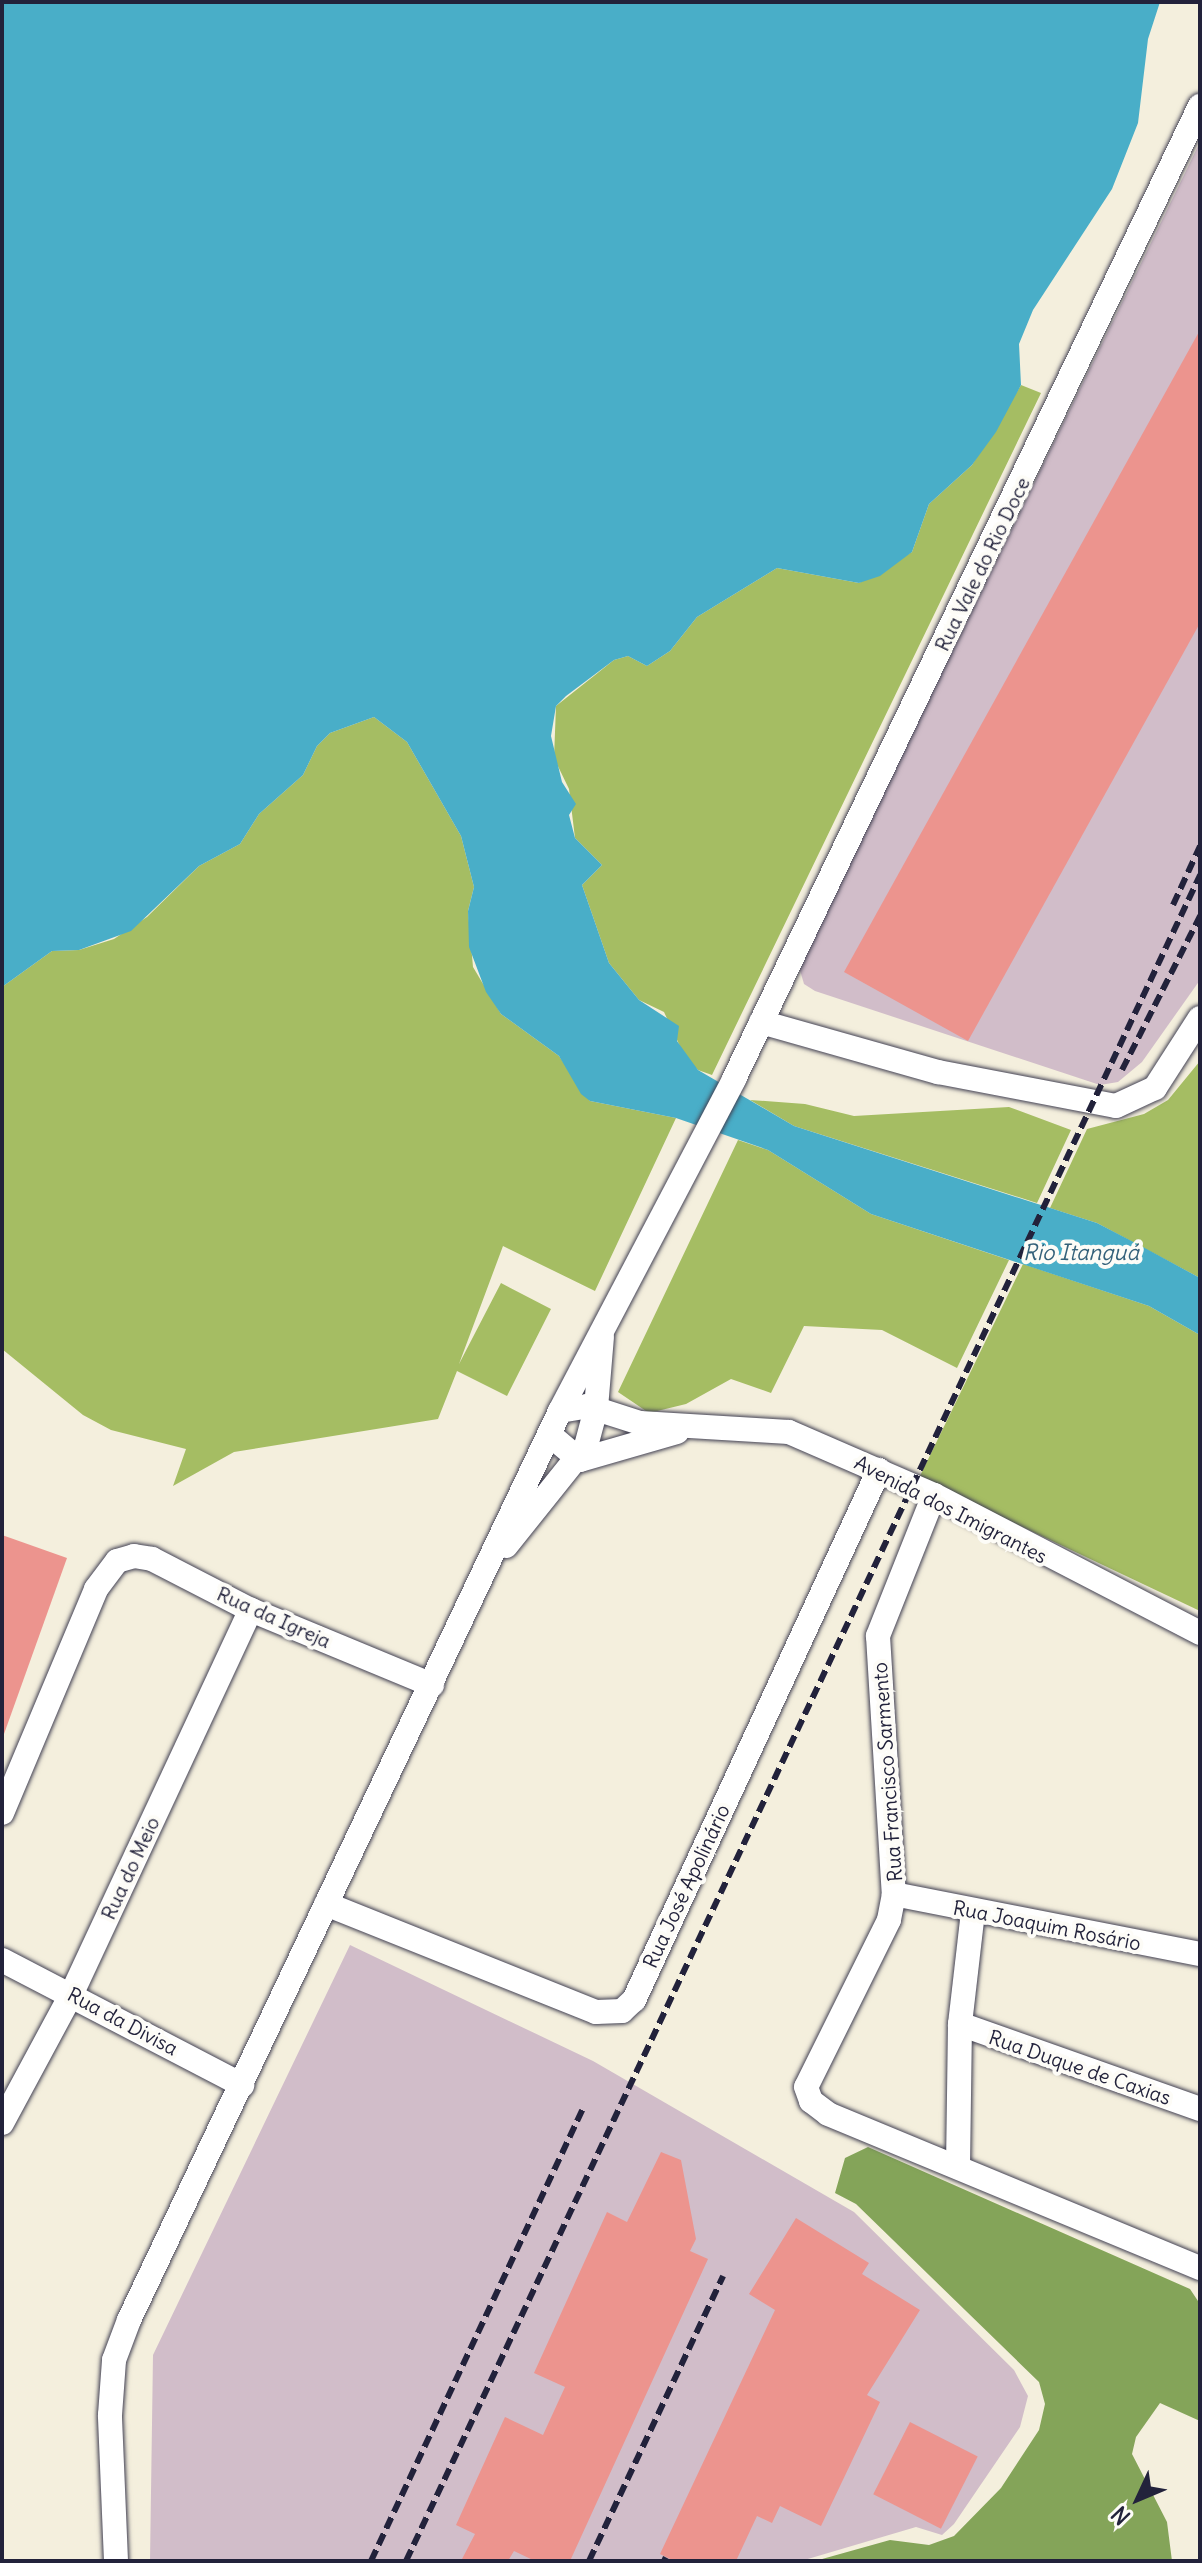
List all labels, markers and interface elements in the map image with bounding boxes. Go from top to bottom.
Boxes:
street label: Rua Vale do Rio Doce [929,473,1035,655]
water label: Rio Itanguá [1023,1240,1139,1266]
street label: Avenida dos Imigrantes [851,1450,1051,1568]
street label: Rua da Igreja [213,1581,335,1653]
street label: Rua Francisco Sarmento [867,1661,907,1883]
street label: Rua José Apolinário [638,1800,734,1972]
street label: Rua do Meio [96,1813,164,1923]
street label: Rua Joaquim Rosário [951,1895,1143,1955]
street label: Rua da Divisa [64,1982,182,2060]
street label: Rua Duque de Caxias [986,2025,1174,2109]
north arrow [1098,2459,1178,2539]
text: N [1105,2500,1136,2531]

